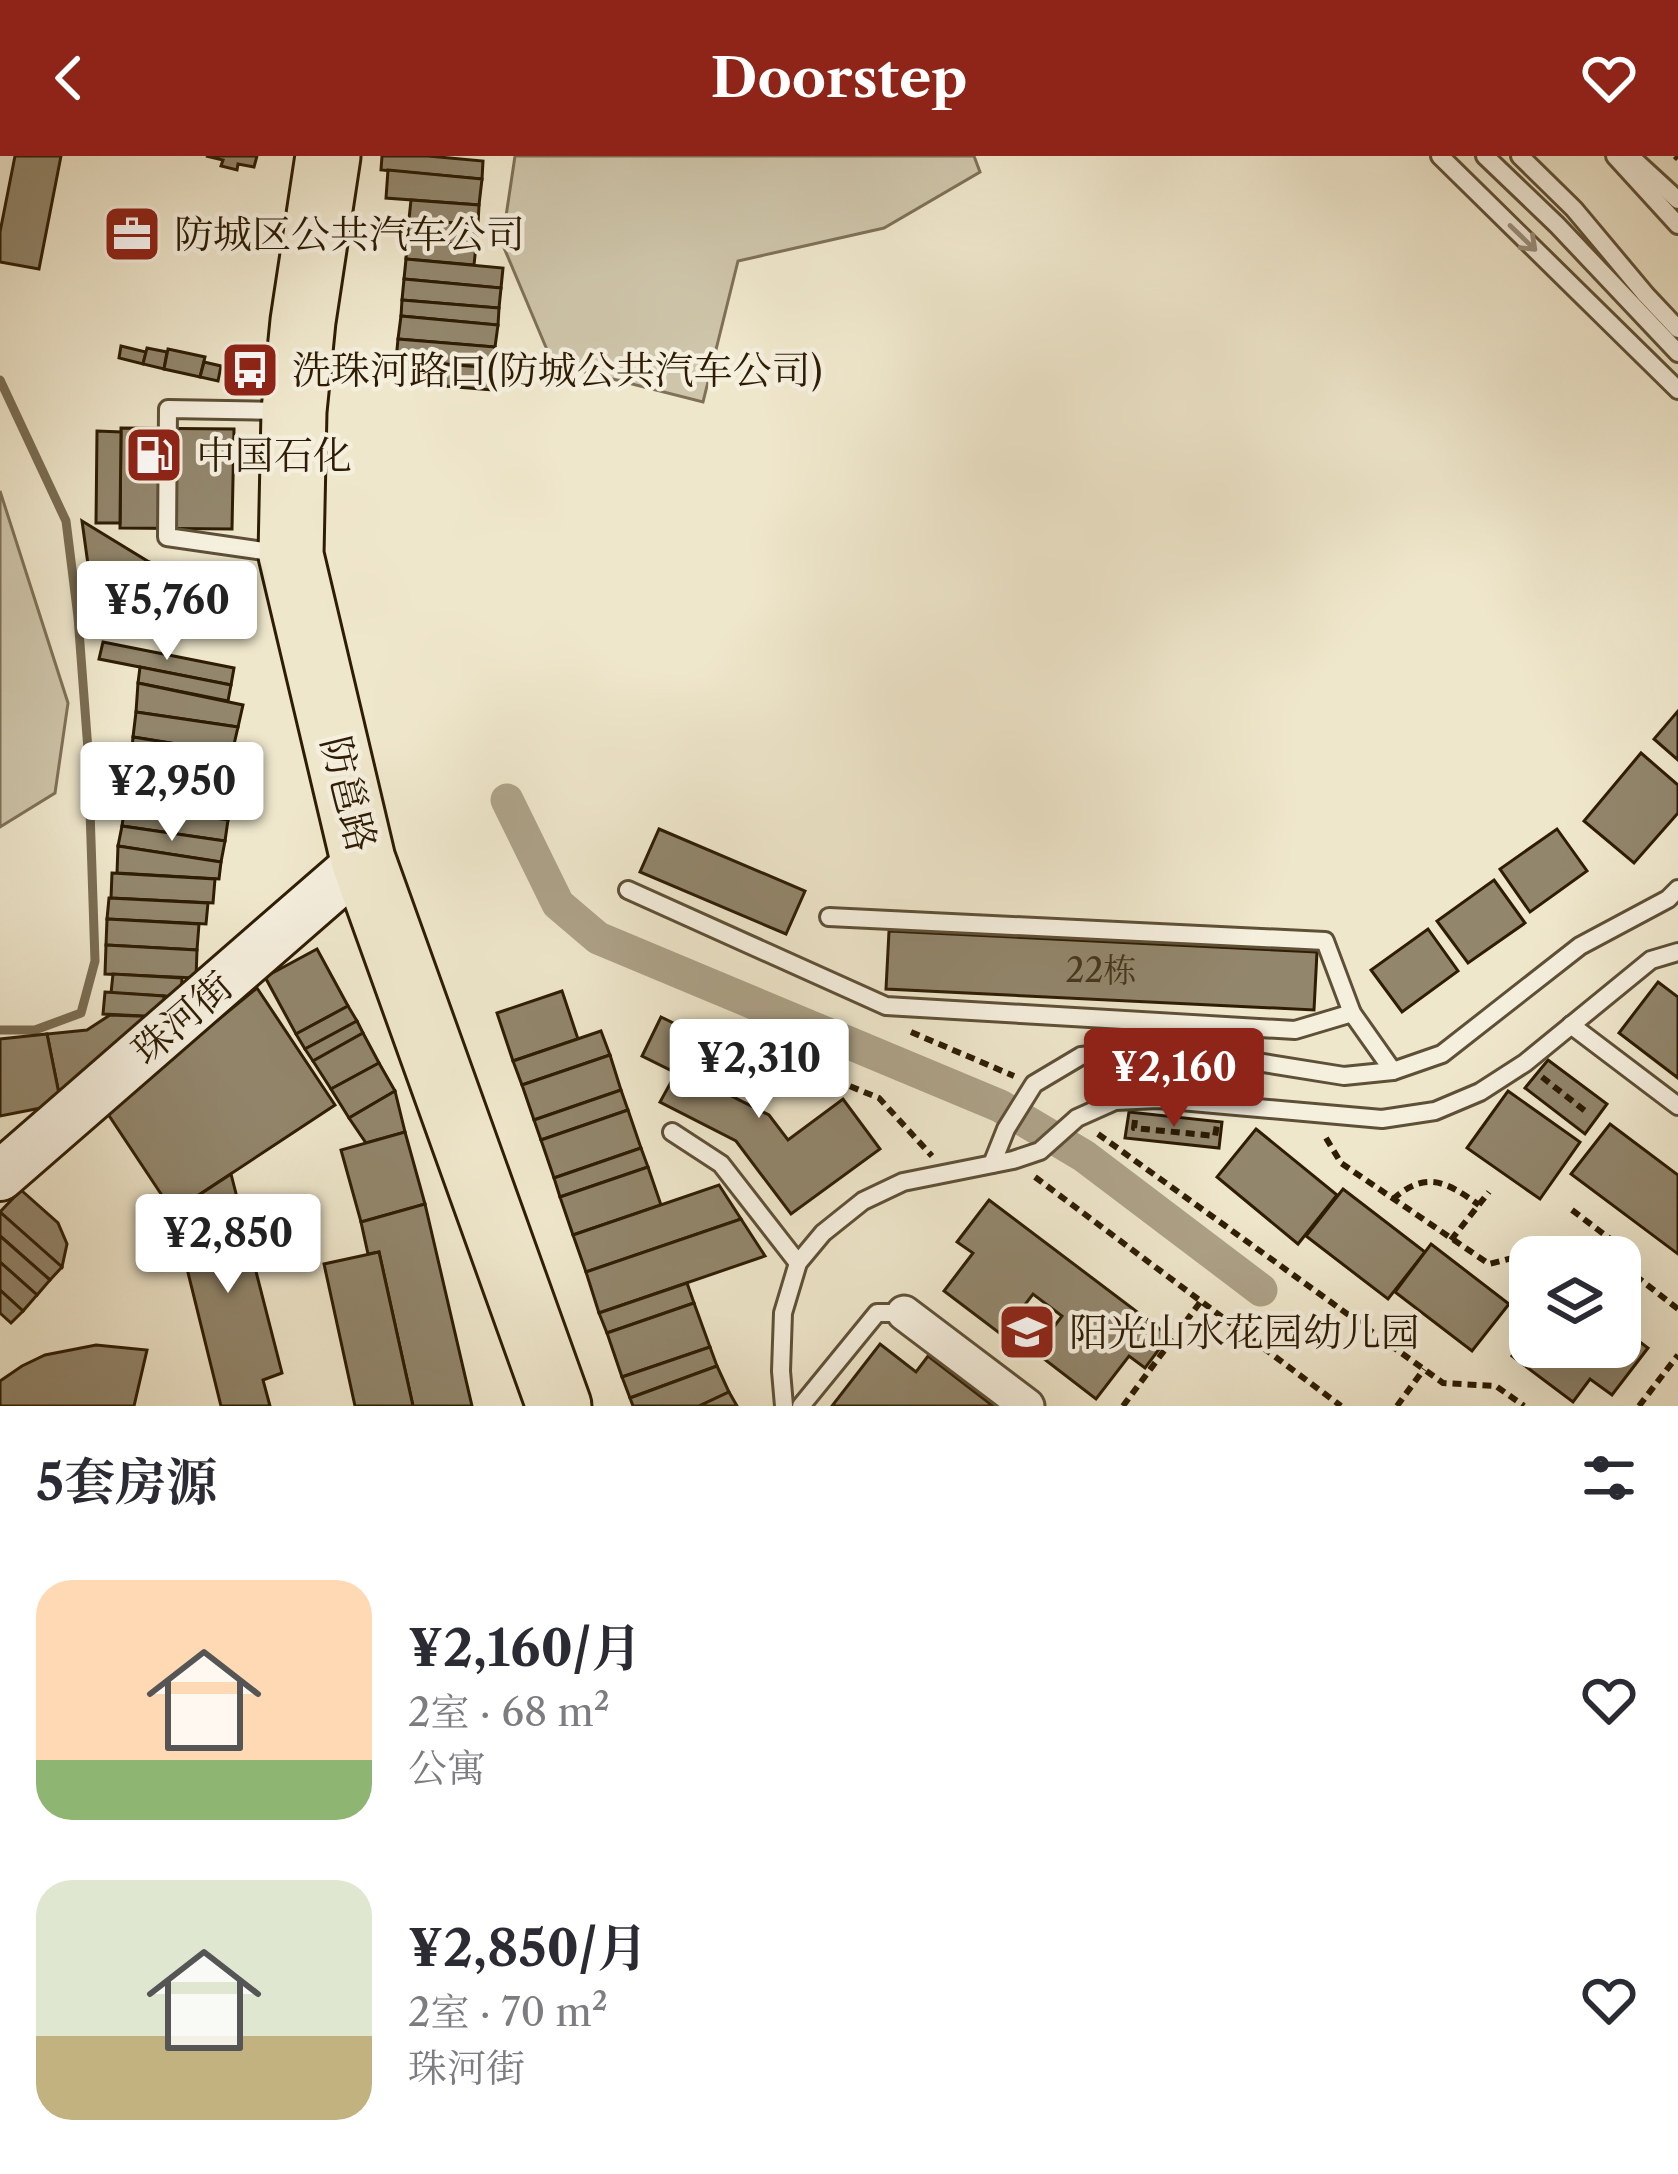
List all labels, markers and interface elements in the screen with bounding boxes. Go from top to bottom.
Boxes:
icon: back [36,45,102,111]
text: Doorstep [711,45,967,111]
icon: heart [1576,45,1642,111]
office icon: 防城区公共汽车公司 [101,203,163,265]
place label: 防城区公共汽车公司 [174,210,525,258]
one-way arrow [1509,223,1537,252]
bus stop icon: 洗珠河路口(防城公共汽车公司) [219,339,281,401]
place label: 洗珠河路口(防城公共汽车公司) [292,346,823,394]
fuel station icon: 中国石化 [123,424,185,486]
place label: 中国石化 [196,431,352,479]
pin: ¥5,760 [69,561,265,663]
text: ¥5,760 [104,576,230,624]
street label: 防邕路 [312,731,386,857]
pin: ¥2,950 [74,742,270,844]
text: ¥2,950 [107,757,237,805]
house number: 22栋 [1066,950,1136,991]
street label: 珠河街 [122,962,242,1074]
pin: ¥2,310 [661,1019,857,1121]
pin: ¥2,160 [1076,1028,1272,1130]
text: ¥2,310 [697,1034,821,1082]
text: ¥2,160 [1111,1043,1237,1091]
pin: ¥2,850 [130,1194,326,1296]
text: ¥2,850 [163,1209,293,1257]
map controls [1509,1236,1641,1368]
button: layers [1509,1236,1641,1368]
school or university icon: 阳光山水花园幼儿园 [996,1301,1058,1363]
place label: 阳光山水花园幼儿园 [1069,1308,1420,1356]
icon: filters [1576,1445,1642,1511]
text: 5套房源 [36,1451,217,1513]
text: ¥2,160/月 [408,1617,642,1679]
icon: home [132,1628,276,1772]
icon: heart [1576,1667,1642,1733]
text: 2室 · 68 m² [408,1688,610,1736]
text: 公寓 [408,1744,486,1792]
text: ¥2,850/月 [408,1917,648,1979]
icon: home [132,1928,276,2072]
icon: heart [1576,1967,1642,2033]
text: 2室 · 70 m² [408,1988,608,2036]
text: 珠河街 [408,2044,525,2092]

